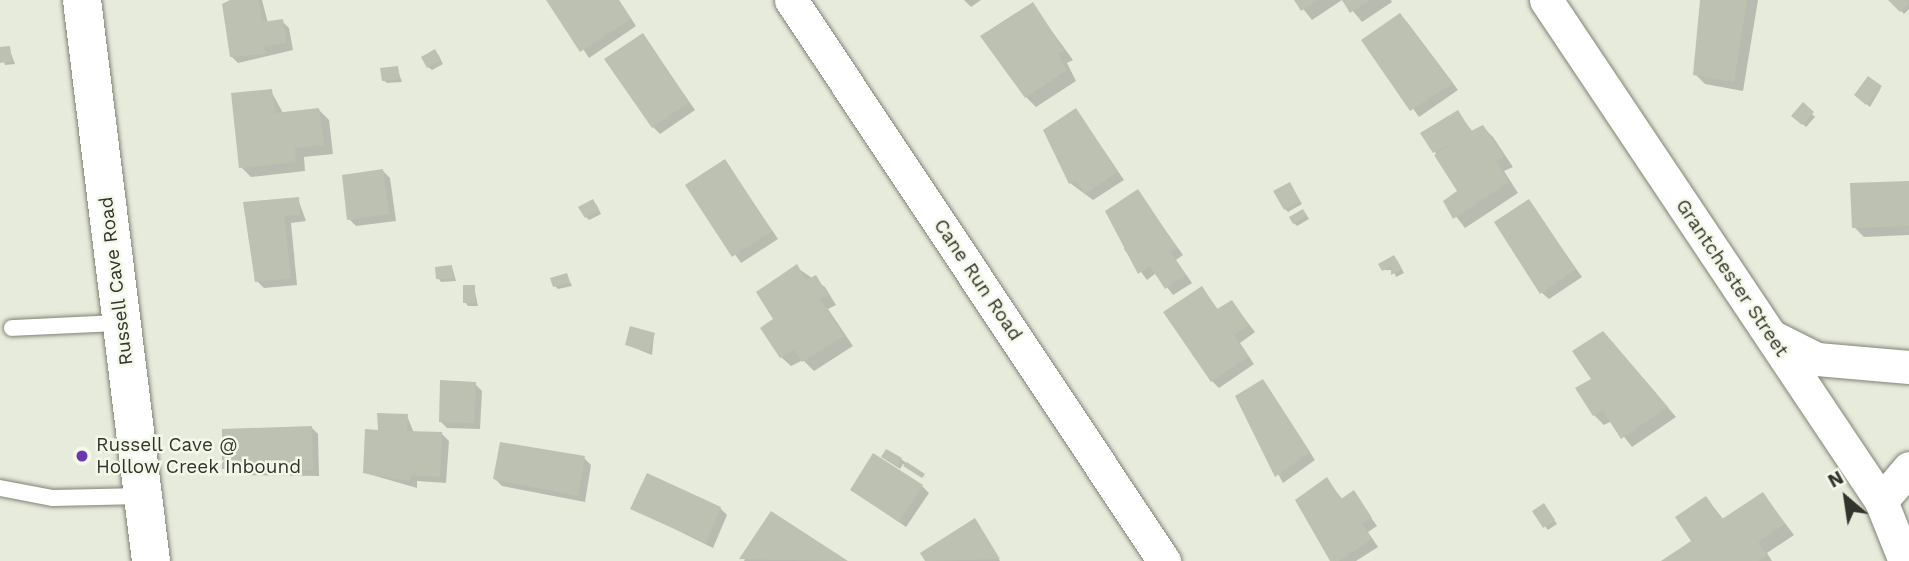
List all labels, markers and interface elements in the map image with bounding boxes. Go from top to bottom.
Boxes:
street label: Russell Cave Road [94,195,138,367]
street label: Grantchester Street [1671,195,1793,361]
street label: Cane Run Road [929,215,1027,345]
place label: Russell Cave @ Hollow Creek Inbound [96,434,302,478]
marker: Russell Cave @ Hollow Creek Inbound [74,448,90,464]
north arrow [1811,463,1881,533]
text: N [1824,466,1847,493]

